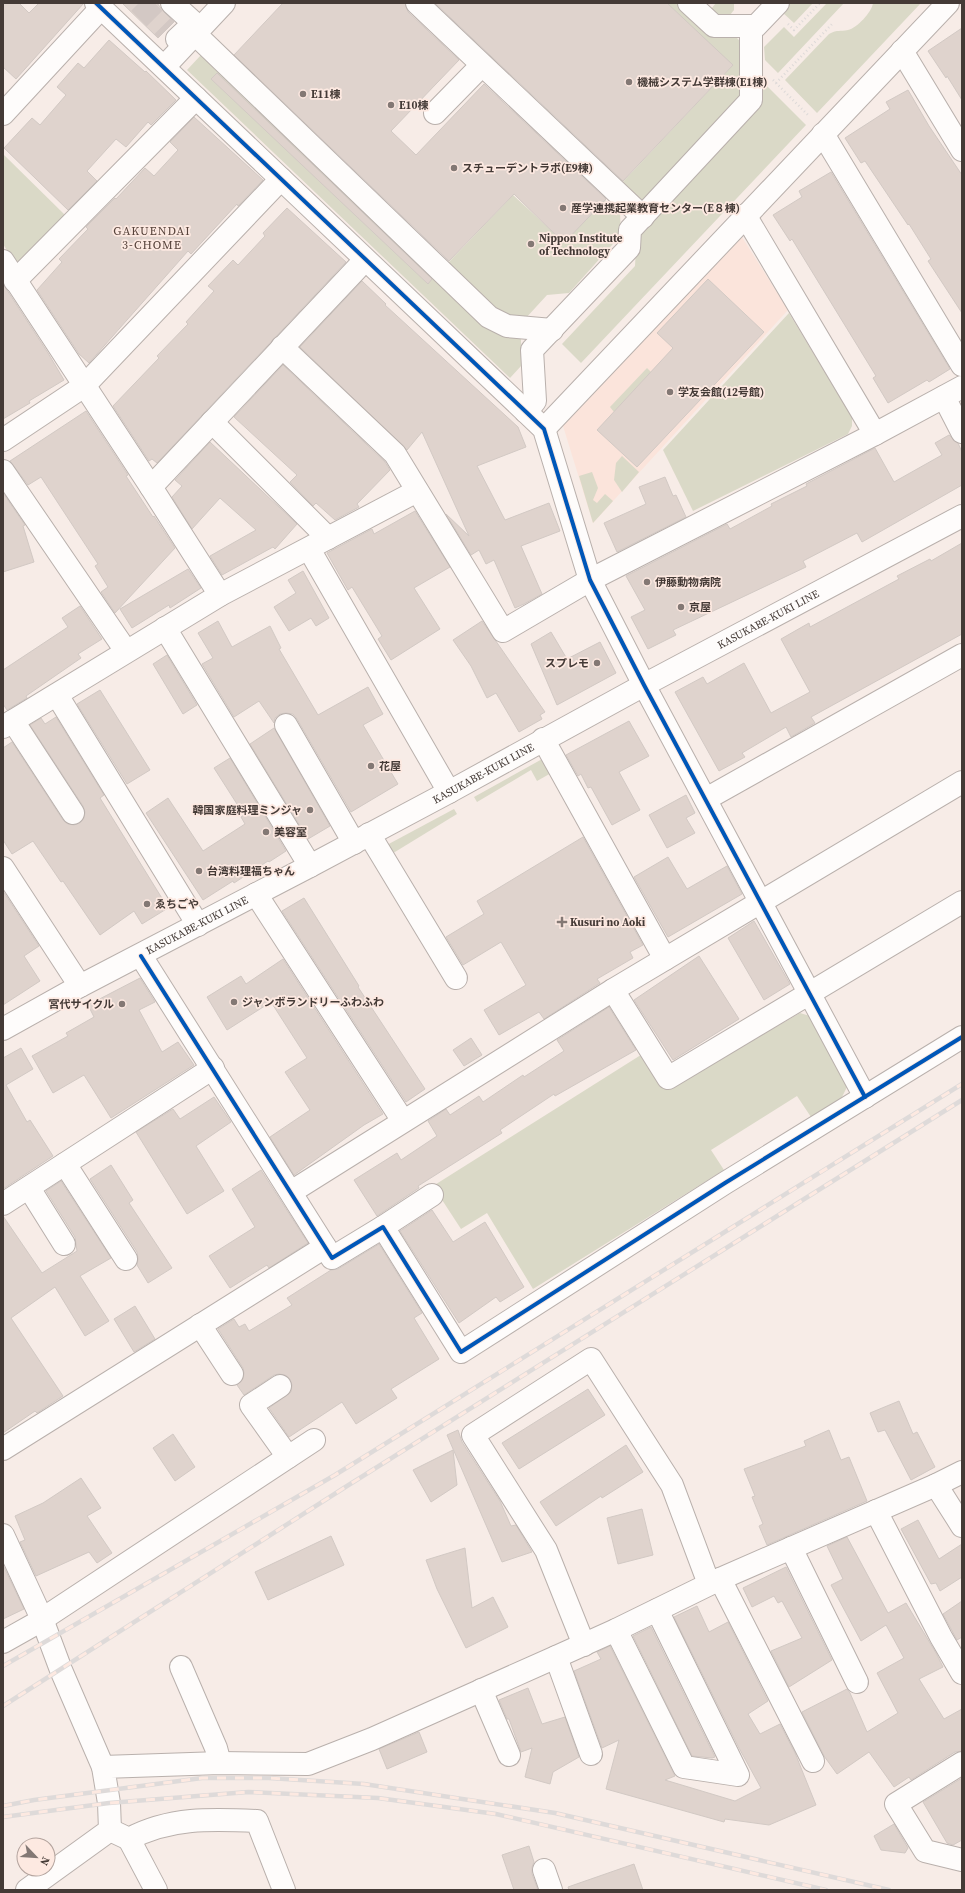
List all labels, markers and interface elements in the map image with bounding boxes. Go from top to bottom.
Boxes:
place label: 機械システム学群棟(E1棟) [637,75,767,90]
marker: 機械システム学群棟(E1棟) [624,77,634,87]
place label: E11棟 [311,87,340,102]
marker: E11棟 [298,89,308,99]
place label: E10棟 [399,98,428,113]
marker: E10棟 [386,100,396,110]
place label: スチューデントラボ(E9棟) [462,161,593,176]
marker: スチューデントラボ(E9棟) [449,163,459,173]
place label: 産学連携起業教育センター(E８棟) [571,201,740,216]
marker: 産学連携起業教育センター(E８棟) [558,203,568,213]
district label: GAKUENDAI 3-CHOME [113,223,191,253]
place label: Nippon Institute of Technology [539,231,623,259]
marker: Nippon Institute of Technology [526,239,536,249]
place label: 学友会館(12号館) [678,385,764,400]
marker: 学友会館(12号館) [665,387,675,397]
place label: 伊藤動物病院 [655,575,721,590]
marker: 伊藤動物病院 [642,577,652,587]
street label: KASUKABE-KUKI LINE [715,586,822,653]
place label: 京屋 [689,600,711,615]
marker: 京屋 [676,602,686,612]
place label: スプレモ [545,656,589,671]
marker: スプレモ [592,658,602,668]
street label: KASUKABE-KUKI LINE [430,740,537,807]
place label: 花屋 [379,759,401,774]
marker: 花屋 [366,761,376,771]
place label: 韓国家庭料理ミンジャ [193,803,302,818]
marker: 韓国家庭料理ミンジャ [305,805,315,815]
place label: 美容室 [274,825,307,840]
marker: 美容室 [261,827,271,837]
place label: 台湾料理福ちゃん [207,864,295,879]
marker: 台湾料理福ちゃん [194,866,204,876]
street label: KASUKABE-KUKI LINE [143,892,251,958]
place label: ゑちごや [155,897,199,912]
marker: ゑちごや [142,899,152,909]
place label: Kusuri no Aoki [570,915,646,930]
marker: Kusuri no Aoki [557,917,567,927]
place label: ジャンボランドリーふわふわ [242,995,384,1010]
place label: 宮代サイクル [49,997,114,1012]
marker: ジャンボランドリーふわふわ [229,997,239,1007]
marker: 宮代サイクル [117,999,127,1009]
north arrow [16,1837,56,1877]
text: N [36,1854,53,1868]

